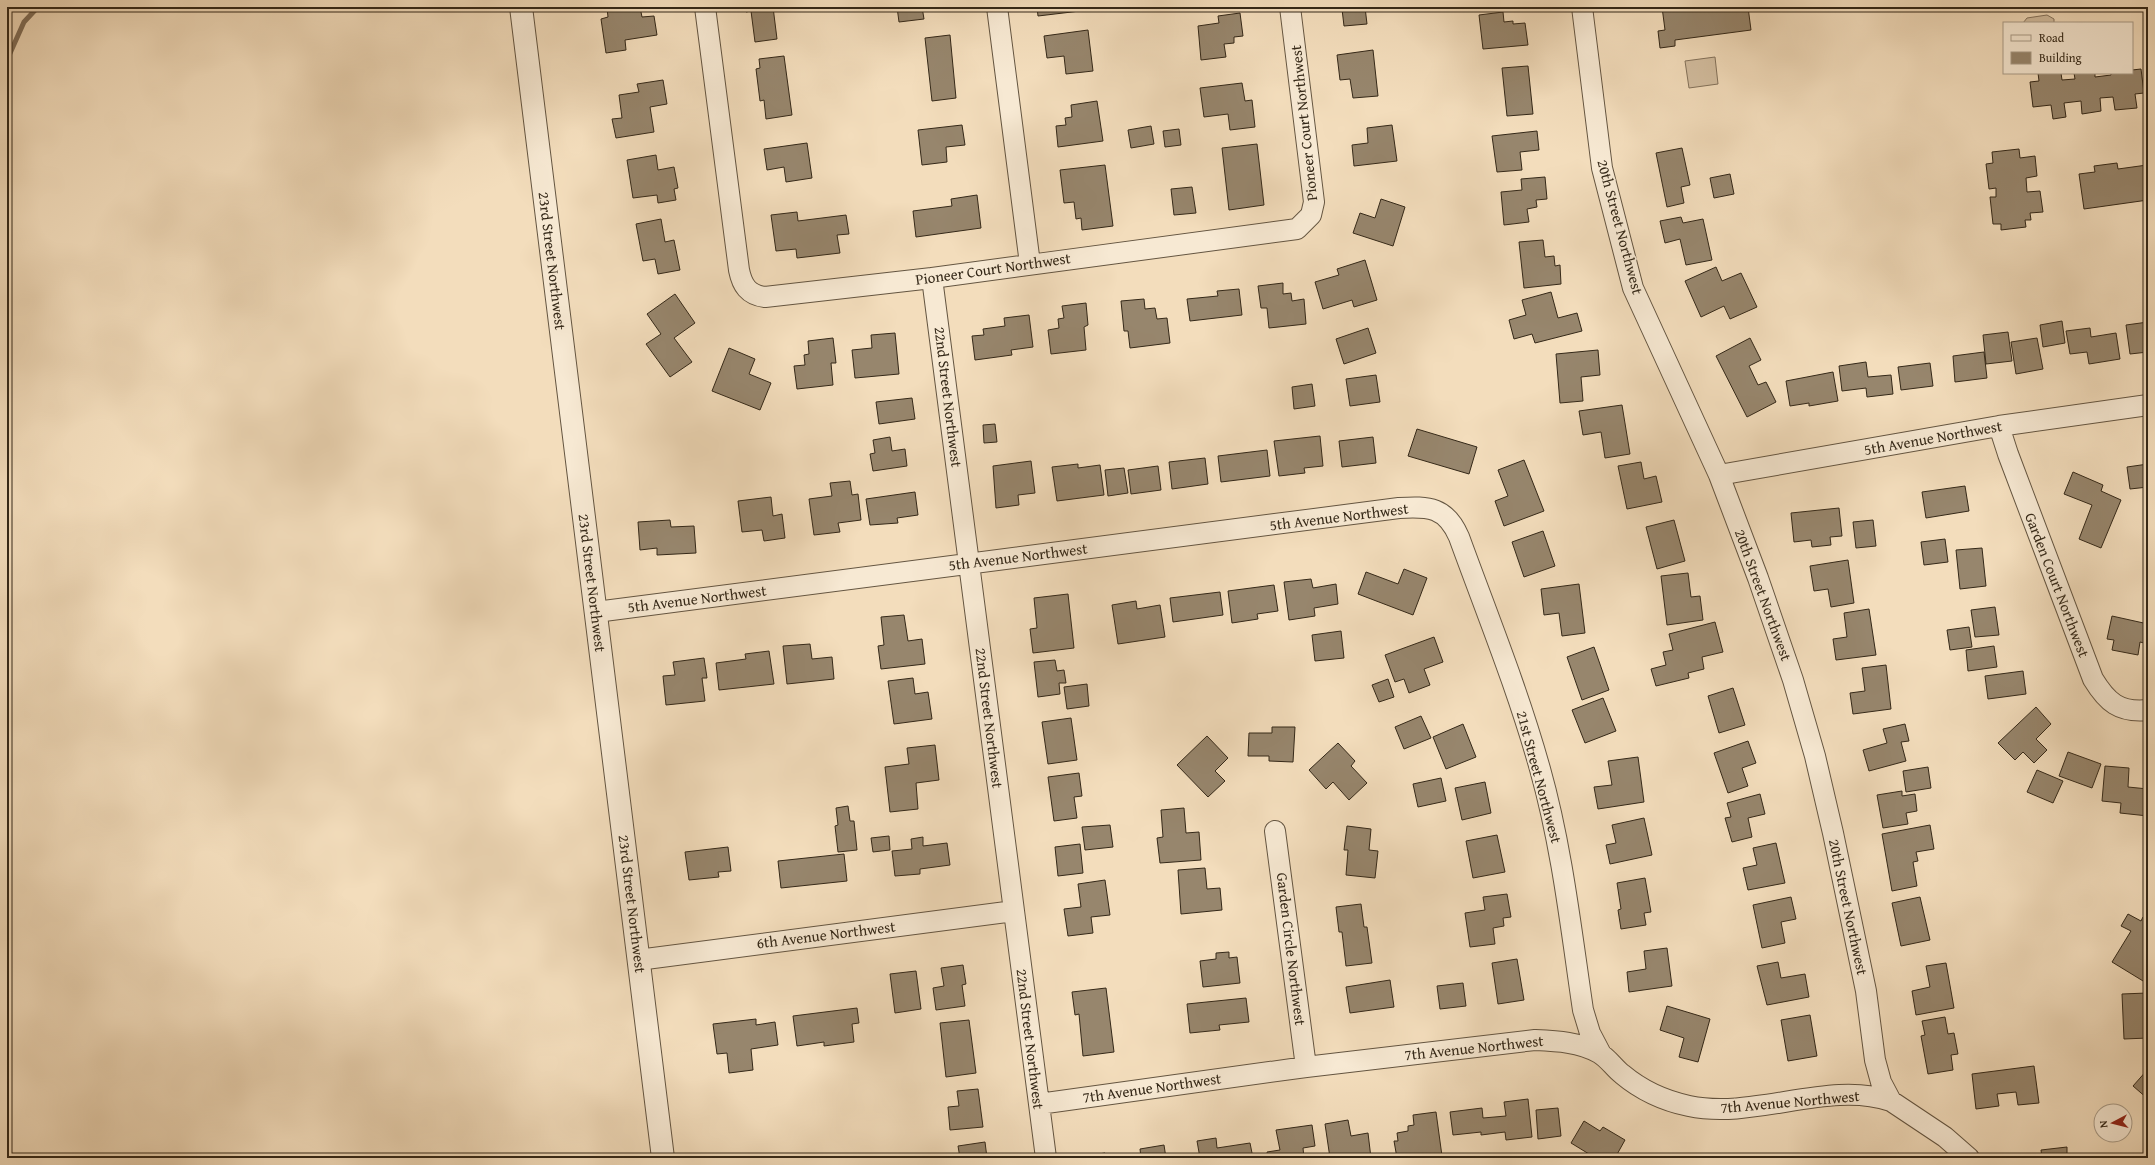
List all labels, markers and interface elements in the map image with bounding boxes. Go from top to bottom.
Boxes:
legend [2003,22,2133,74]
text: Road [2039,29,2065,46]
street label: Pioneer Court Northwest [1285,43,1322,202]
text: Building [2039,49,2082,66]
street label: 20th Street Northwest [1592,157,1649,297]
street label: 23rd Street Northwest [534,191,571,332]
street label: Pioneer Court Northwest [914,247,1073,290]
street label: 22nd Street Northwest [929,325,968,469]
street label: 5th Avenue Northwest [1862,415,2004,460]
street label: 5th Avenue Northwest [1268,497,1410,535]
street label: Garden Court Northwest [2020,509,2095,661]
street label: 23rd Street Northwest [574,513,611,654]
street label: 20th Street Northwest [1730,526,1797,664]
street label: 5th Avenue Northwest [947,537,1089,575]
street label: 5th Avenue Northwest [626,579,768,617]
street label: 22nd Street Northwest [970,646,1009,790]
street label: 21st Street Northwest [1512,708,1567,846]
street label: 23rd Street Northwest [614,834,651,975]
street label: 20th Street Northwest [1824,837,1873,978]
street label: Garden Circle Northwest [1272,871,1311,1027]
street label: 6th Avenue Northwest [755,915,897,953]
street label: 22nd Street Northwest [1011,967,1050,1111]
street label: 7th Avenue Northwest [1403,1030,1545,1065]
street label: 7th Avenue Northwest [1081,1067,1223,1108]
street label: 7th Avenue Northwest [1719,1085,1861,1118]
north arrow [2093,1103,2133,1143]
text: N [2095,1119,2111,1129]

